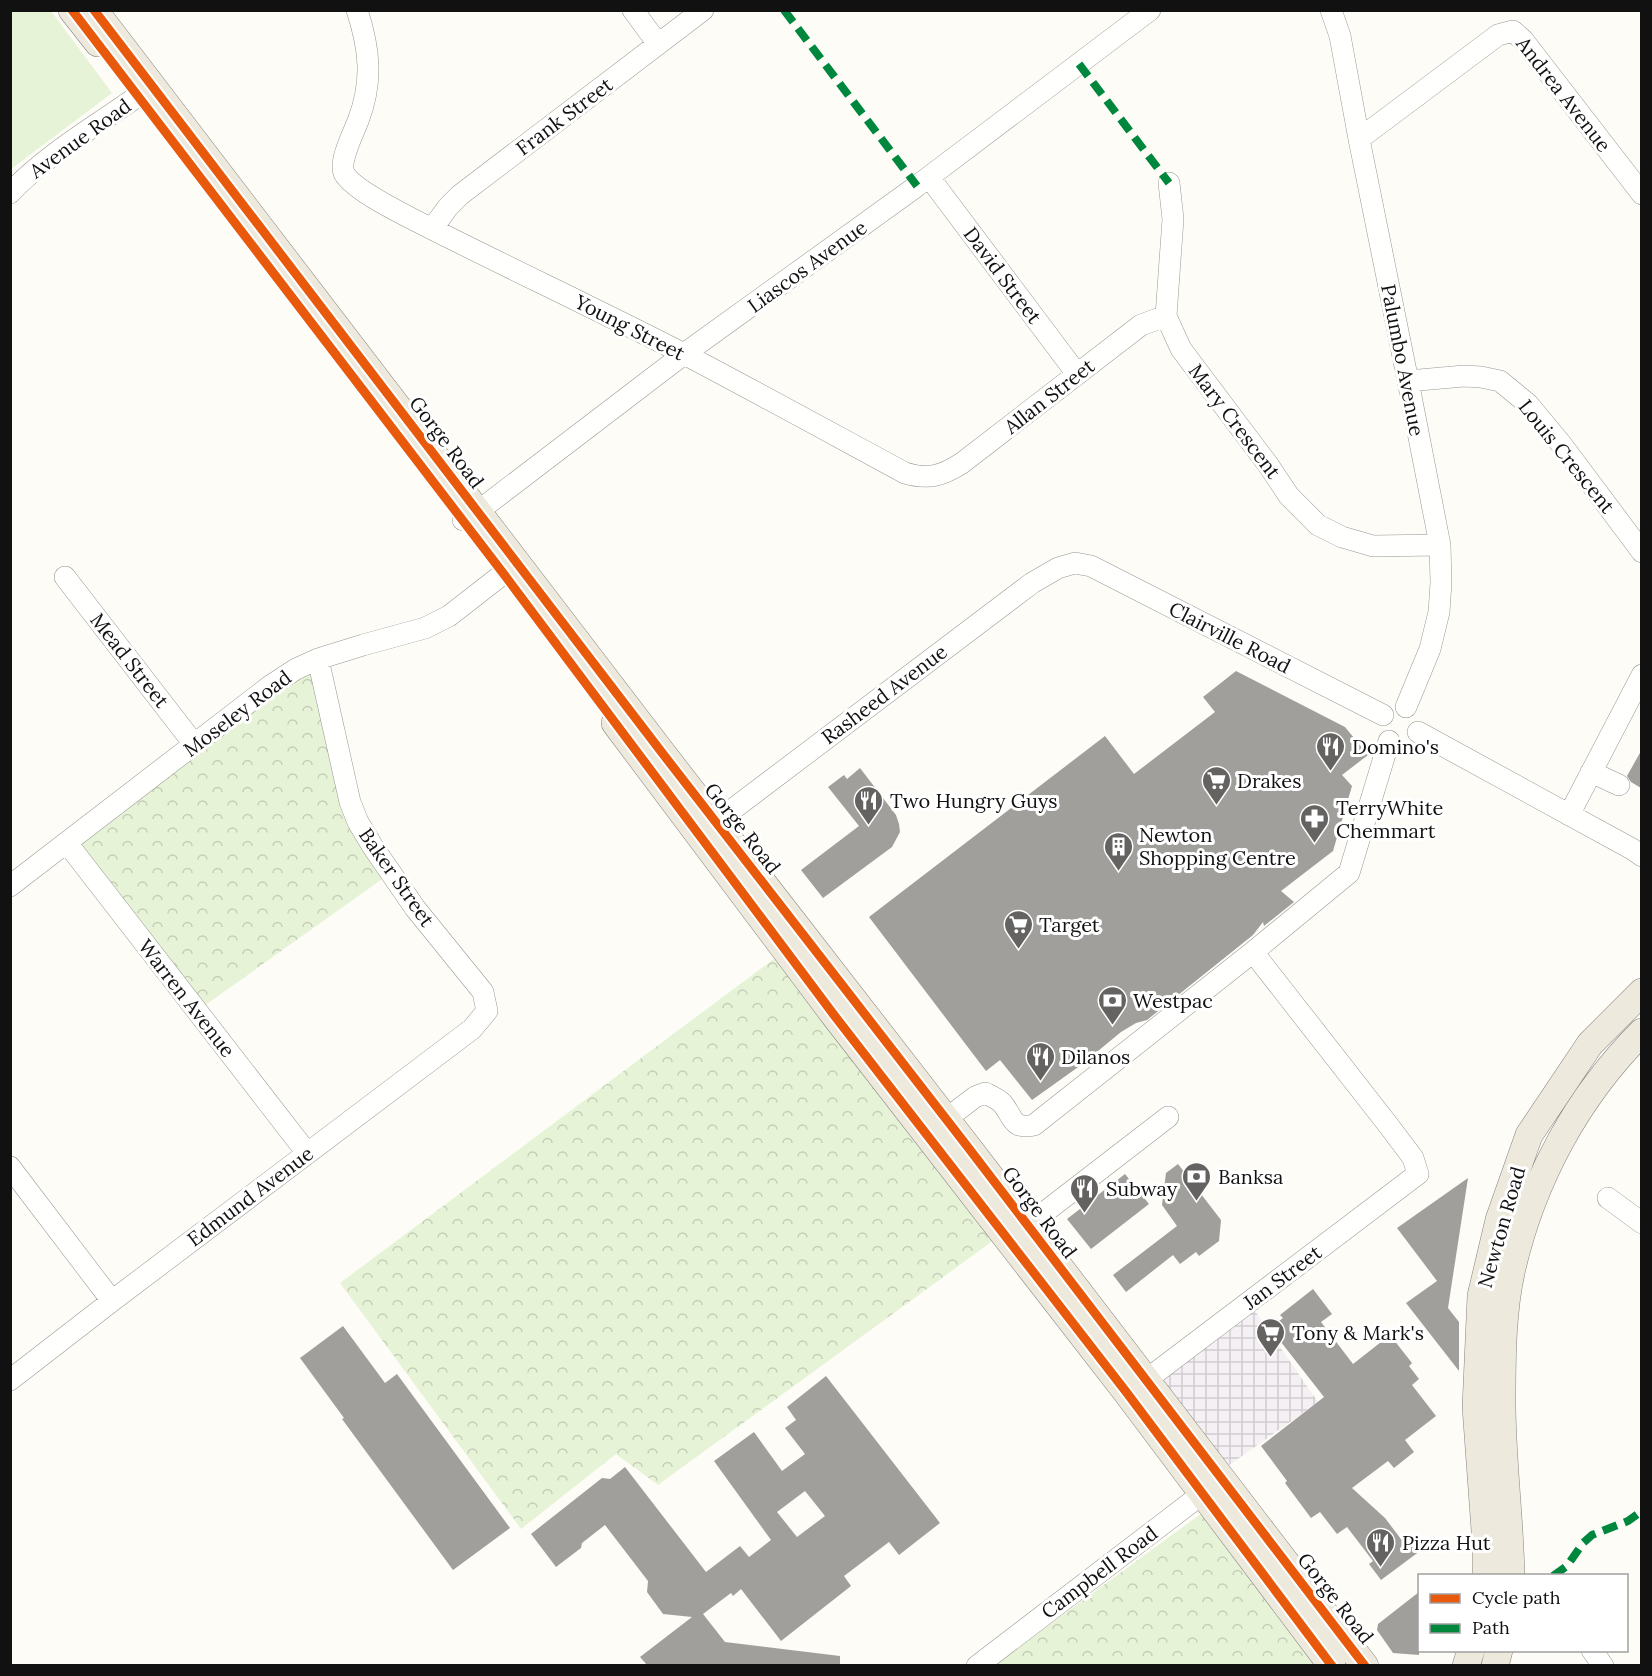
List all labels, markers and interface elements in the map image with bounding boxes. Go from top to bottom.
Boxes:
street label: Andrea Avenue [1511,31,1617,157]
street label: Frank Street [511,71,617,160]
street label: Avenue Road [23,93,136,184]
street label: Liascos Avenue [742,214,872,318]
street label: David Street [959,222,1048,328]
street label: Palumbo Avenue [1376,282,1430,438]
street label: Young Street [570,288,689,366]
street label: Allan Street [998,353,1099,440]
street label: Mary Crescent [1184,359,1286,484]
street label: Gorge Road [404,391,490,493]
street label: Louis Crescent [1514,394,1621,518]
street label: Clairville Road [1165,596,1295,678]
street label: Mead Street [85,608,175,713]
street label: Rasheed Avenue [816,639,952,749]
street label: Moseley Road [178,664,296,762]
restaurant icon: Domino's [1315,730,1347,772]
place label: Domino's [1352,734,1439,759]
supermarket icon: Drakes [1200,764,1232,806]
place label: Drakes [1237,768,1301,793]
street label: Gorge Road [700,777,786,879]
restaurant icon: Two Hungry Guys [853,784,885,826]
place label: Two Hungry Guys [890,788,1058,813]
place label: TerryWhite Chemmart [1336,795,1444,843]
pharmacy icon: TerryWhite Chemmart [1299,802,1331,844]
place label: Newton Shopping Centre [1139,822,1296,870]
street label: Baker Street [354,823,440,931]
building icon: Newton Shopping Centre [1102,830,1134,872]
supermarket icon: Target [1002,908,1034,950]
place label: Target [1039,912,1100,937]
street label: Warren Avenue [133,934,241,1062]
bank icon: Westpac [1096,984,1128,1026]
place label: Westpac [1133,988,1213,1013]
restaurant icon: Dilanos [1024,1040,1056,1082]
place label: Dilanos [1061,1044,1130,1069]
street label: Edmund Avenue [182,1140,318,1252]
bank icon: Banksa [1181,1160,1213,1202]
street label: Gorge Road [997,1161,1083,1263]
street label: Newton Road [1472,1163,1530,1291]
place label: Banksa [1218,1164,1283,1189]
restaurant icon: Subway [1069,1172,1101,1214]
place label: Subway [1106,1176,1178,1201]
street label: Jan Street [1237,1239,1326,1315]
supermarket icon: Tony & Mark's [1255,1316,1287,1358]
place label: Tony & Mark's [1292,1320,1424,1345]
street label: Campbell Road [1036,1520,1162,1624]
restaurant icon: Pizza Hut [1365,1526,1397,1568]
place label: Pizza Hut [1402,1530,1491,1555]
street label: Gorge Road [1293,1547,1379,1649]
legend [1418,1574,1628,1652]
text: Cycle path [1472,1586,1561,1609]
text: Path [1472,1616,1510,1639]

